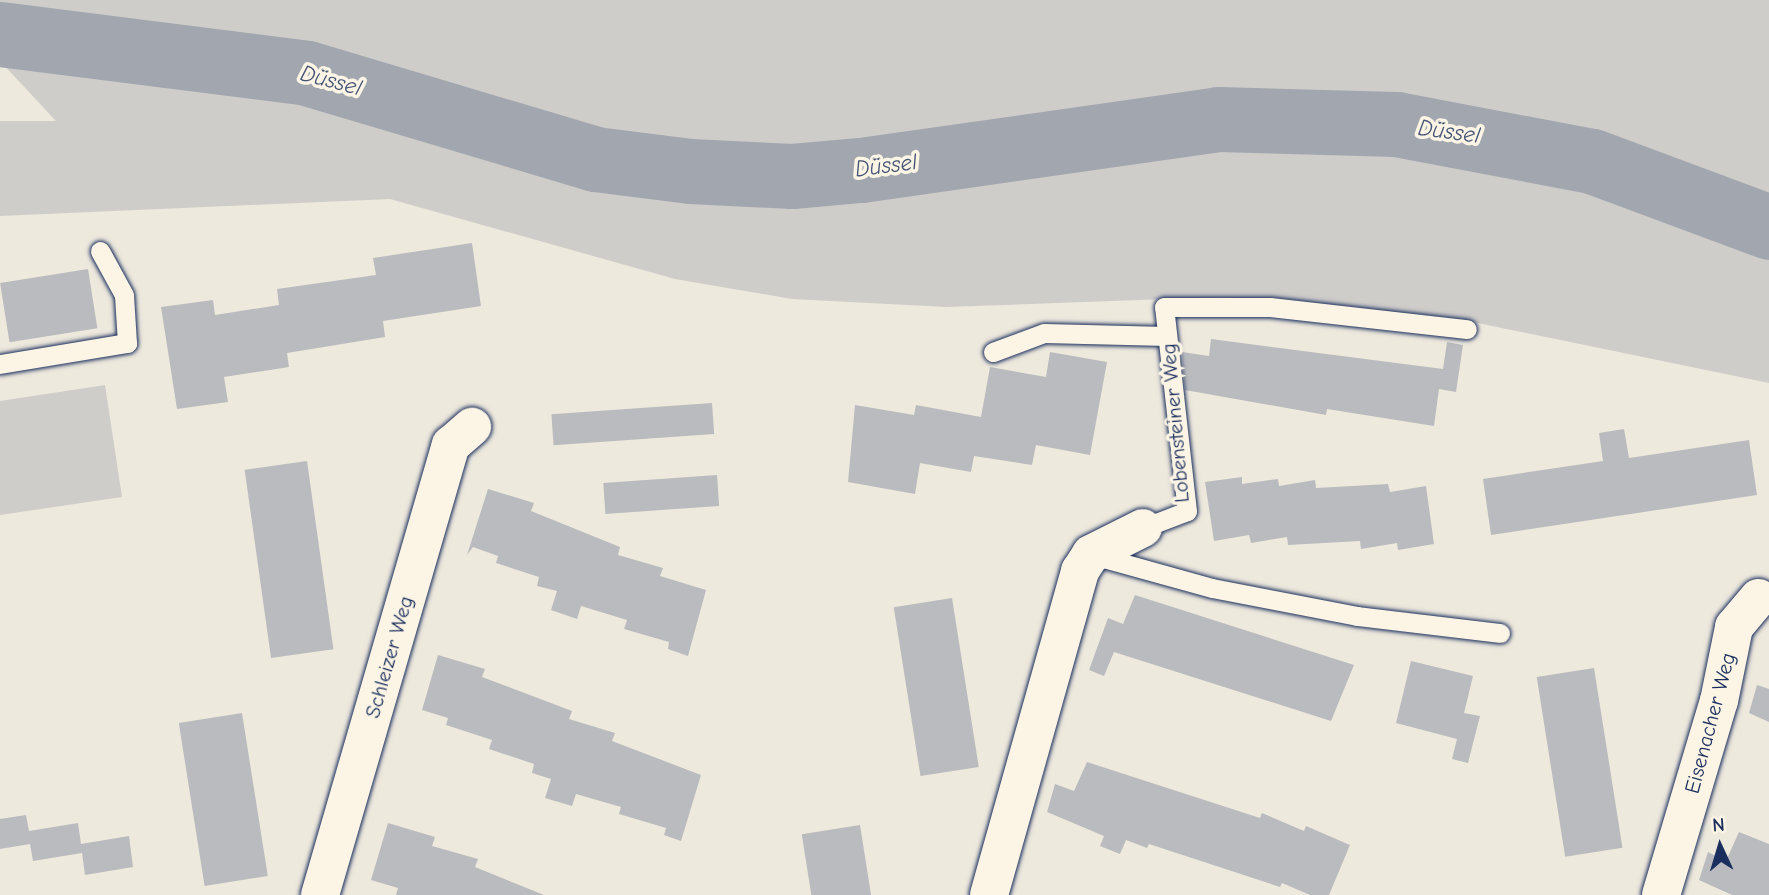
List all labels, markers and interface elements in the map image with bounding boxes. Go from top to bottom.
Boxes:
water label: Düssel [297,60,365,102]
water label: Düssel [1416,114,1482,150]
water label: Düssel [853,149,919,183]
street label: Lobensteiner Weg [1155,342,1195,504]
street label: Schleizer Weg [360,593,418,721]
street label: Eisenacher Weg [1679,650,1741,796]
north arrow [1685,811,1755,881]
text: N [1712,814,1725,836]

